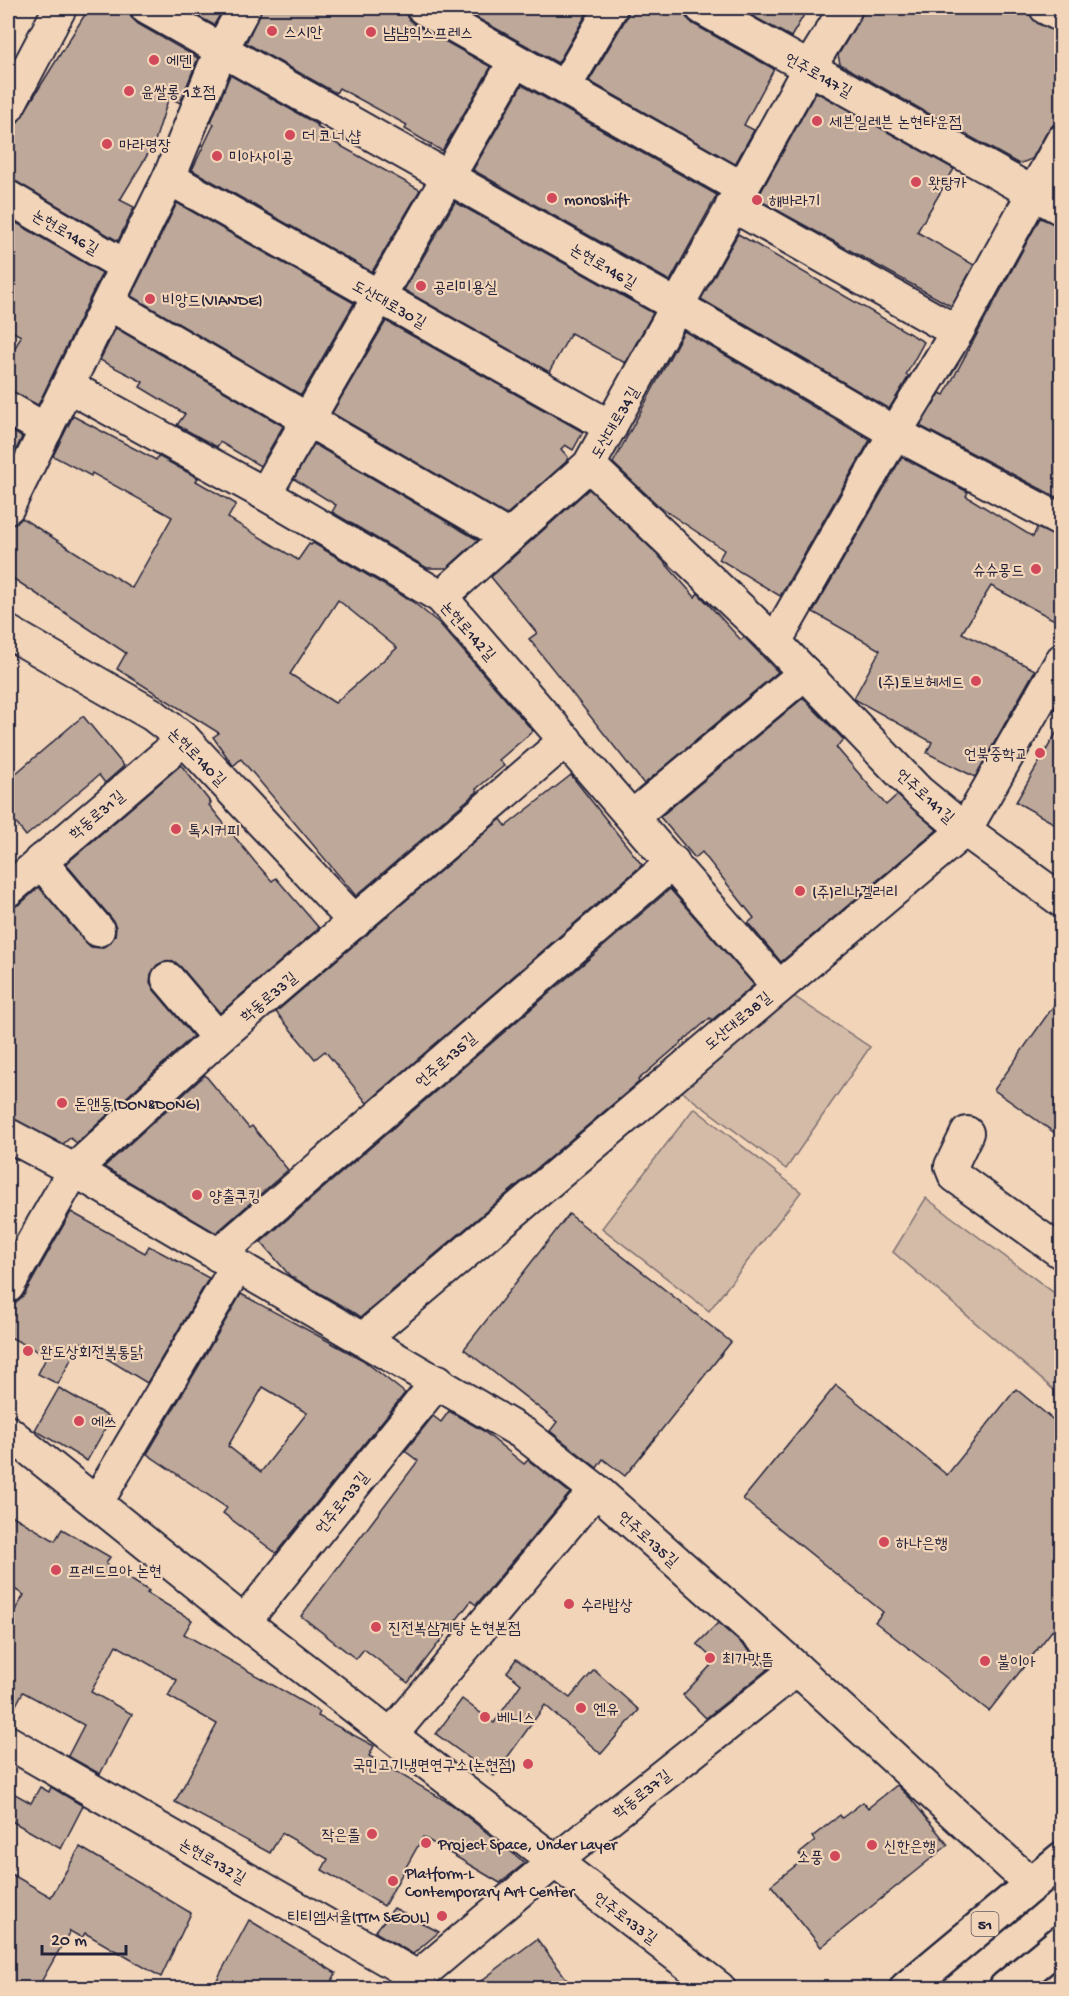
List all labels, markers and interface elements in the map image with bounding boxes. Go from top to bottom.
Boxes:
marker: 스시안 [265,24,279,38]
place label: 스시안 [284,25,323,44]
marker: 냠냠익스프레스 [364,25,378,39]
place label: 냠냠익스프레스 [383,26,473,45]
street label: 언주로147길 [780,51,854,103]
marker: 에덴 [147,53,161,67]
place label: 에덴 [166,54,192,73]
marker: 윤쌀롱 1호점 [122,84,136,98]
place label: 윤쌀롱 1호점 [141,84,216,104]
marker: 세븐일레븐 논현타운점 [810,114,824,128]
place label: 세븐일레븐 논현타운점 [829,115,962,134]
marker: 더 코너 샵 [283,128,297,142]
place label: 더 코너 샵 [302,129,361,148]
marker: 마라명장 [100,137,114,151]
place label: 마라명장 [119,138,171,157]
marker: 미아사이공 [210,149,224,163]
place label: 미아사이공 [229,150,293,169]
marker: 왓탕카 [909,175,923,189]
place label: 왓탕카 [928,176,967,195]
marker: monoshift [545,191,559,205]
place label: monoshift [564,192,630,211]
marker: 해바라기 [750,193,764,207]
place label: 해바라기 [769,194,821,213]
street label: 논현로146길 [28,207,101,261]
street label: 논현로146길 [566,241,639,295]
street label: 도산대로30길 [348,278,429,334]
marker: 공리미용실 [414,279,428,293]
place label: 공리미용실 [433,280,498,299]
marker: 비앙드(VIANDE) [143,292,157,306]
place label: 비앙드(VIANDE) [162,293,263,312]
street label: 도산대로34길 [589,384,645,463]
marker: 슈슈몽드 [1029,562,1043,576]
place label: 슈슈몽드 [973,563,1024,582]
street label: 논현로142길 [435,599,498,666]
marker: (주)토브헤세드 [969,674,983,688]
place label: (주)토브헤세드 [878,675,964,694]
street label: 논현로140길 [162,725,229,792]
marker: 언북중학교 [1033,746,1047,760]
place label: 언북중학교 [964,747,1028,766]
street label: 언주로141길 [891,766,957,829]
street label: 학동로31길 [67,788,130,845]
marker: 톡시커피 [169,822,183,836]
place label: 톡시커피 [188,823,240,842]
marker: (주)리나겔러리 [793,884,807,898]
place label: (주)리나겔러리 [812,885,898,904]
street label: 학동로33길 [238,969,303,1028]
street label: 도산대로38길 [702,989,777,1056]
street label: 언주로135길 [413,1030,482,1093]
marker: 돈앤동(DON&DONG) [55,1096,69,1110]
place label: 돈앤동(DON&DONG) [74,1097,200,1116]
marker: 양출쿠킹 [190,1188,204,1202]
place label: 양출쿠킹 [209,1188,261,1208]
marker: 완도상회전복통닭 [21,1344,35,1358]
place label: 완도상회전복통닭 [40,1345,143,1364]
marker: 에쓰 [72,1414,86,1428]
place label: 에쓰 [91,1415,117,1434]
street label: 언주로133길 [313,1469,375,1539]
street label: 언주로135길 [613,1509,681,1573]
marker: 하나은행 [877,1535,891,1549]
place label: 하나은행 [896,1536,948,1555]
marker: 프레드므아 논현 [49,1563,63,1577]
place label: 프레드므아 논현 [68,1564,162,1583]
marker: 수라밥상 [562,1597,576,1611]
place label: 수라밥상 [581,1598,633,1617]
marker: 진전복삼계탕 논현본점 [369,1620,383,1634]
place label: 진전복삼계탕 논현본점 [388,1621,521,1640]
marker: 최가맛뜸 [703,1651,717,1665]
place label: 최가맛뜸 [722,1651,774,1671]
marker: 불이아 [978,1654,992,1668]
place label: 불이아 [997,1654,1036,1674]
marker: 엔유 [574,1701,588,1715]
place label: 엔유 [593,1702,619,1721]
marker: 베니스 [478,1710,492,1724]
place label: 베니스 [497,1711,536,1730]
marker: 국민고기냉면연구소(논현점) [521,1757,535,1771]
place label: 국민고기냉면연구소(논현점) [352,1758,516,1777]
street label: 학동로37길 [610,1767,676,1824]
marker: 작은뜰 [365,1827,379,1841]
place label: 작은뜰 [321,1828,360,1847]
street label: 논현로132길 [174,1836,248,1890]
marker: Project Space, Under Layer [419,1836,433,1850]
place label: Project Space, Under Layer [437,1837,618,1856]
marker: 신한은행 [865,1838,879,1852]
place label: 신한은행 [884,1839,936,1858]
marker: 소풍 [828,1849,842,1863]
place label: 소풍 [797,1850,823,1869]
place label: Platform-L Contemporary Art Center [404,1866,576,1903]
marker: Platform-L Contemporary Art Center [386,1874,400,1888]
street label: 언주로133길 [588,1890,659,1950]
marker: 티티엠서울(TTM SEOUL) [435,1909,449,1923]
place label: 티티엠서울(TTM SEOUL) [287,1910,430,1929]
road number: 51 [972,1912,998,1936]
scale bar [42,1918,126,1956]
text: 20 m [51,1931,87,1952]

